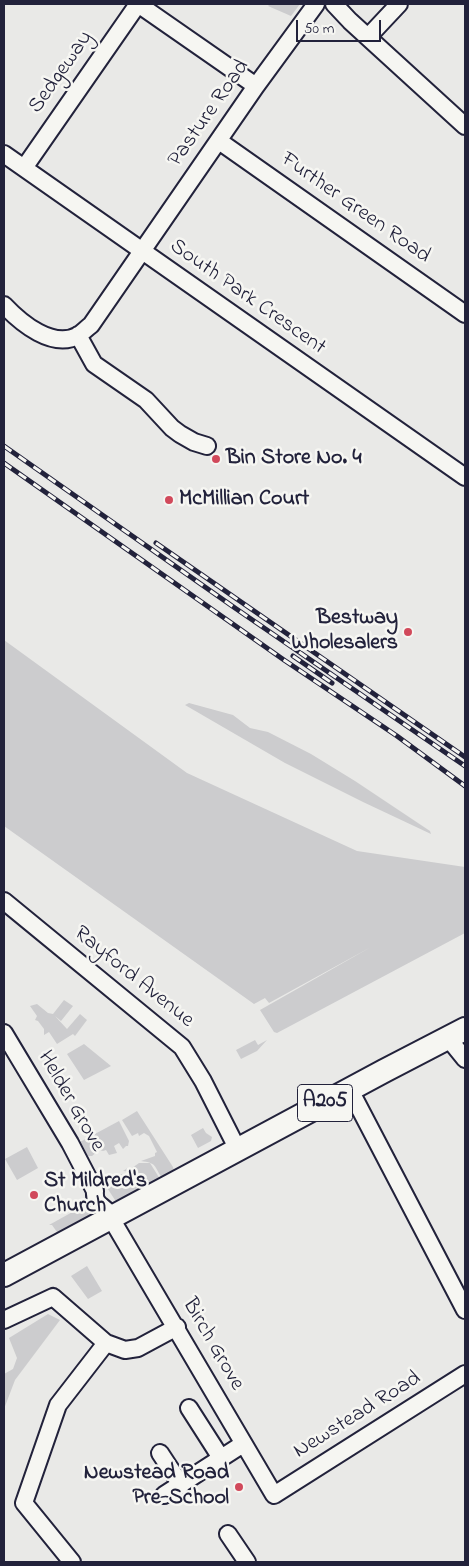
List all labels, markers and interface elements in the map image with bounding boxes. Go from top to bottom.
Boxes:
scale bar [299,10,384,42]
text: 50 m [304,18,334,40]
street label: Sedgeway [24,27,100,119]
street label: Pasture Road [164,55,256,173]
street label: Further Green Road [275,148,435,270]
street label: South Park Crescent [164,234,330,362]
place label: Bin Store No. 4 [226,446,362,472]
marker: Bin Store No. 4 [210,453,222,465]
place label: McMillian Court [179,487,309,513]
marker: McMillian Court [163,494,175,506]
place label: Bestway Wholesalers [292,606,398,658]
marker: Bestway Wholesalers [402,626,414,638]
street label: Rayford Avenue [68,921,198,1035]
street label: Helder Grove [31,1047,109,1157]
road number: A205 [298,1084,352,1122]
place label: St Mildred's Church [44,1169,147,1220]
marker: St Mildred's Church [28,1189,40,1201]
street label: Birch Grove [175,1294,249,1396]
street label: Newstead Road [289,1366,427,1466]
place label: Newstead Road Pre-School [84,1461,229,1512]
marker: Newstead Road Pre-School [233,1481,245,1493]

